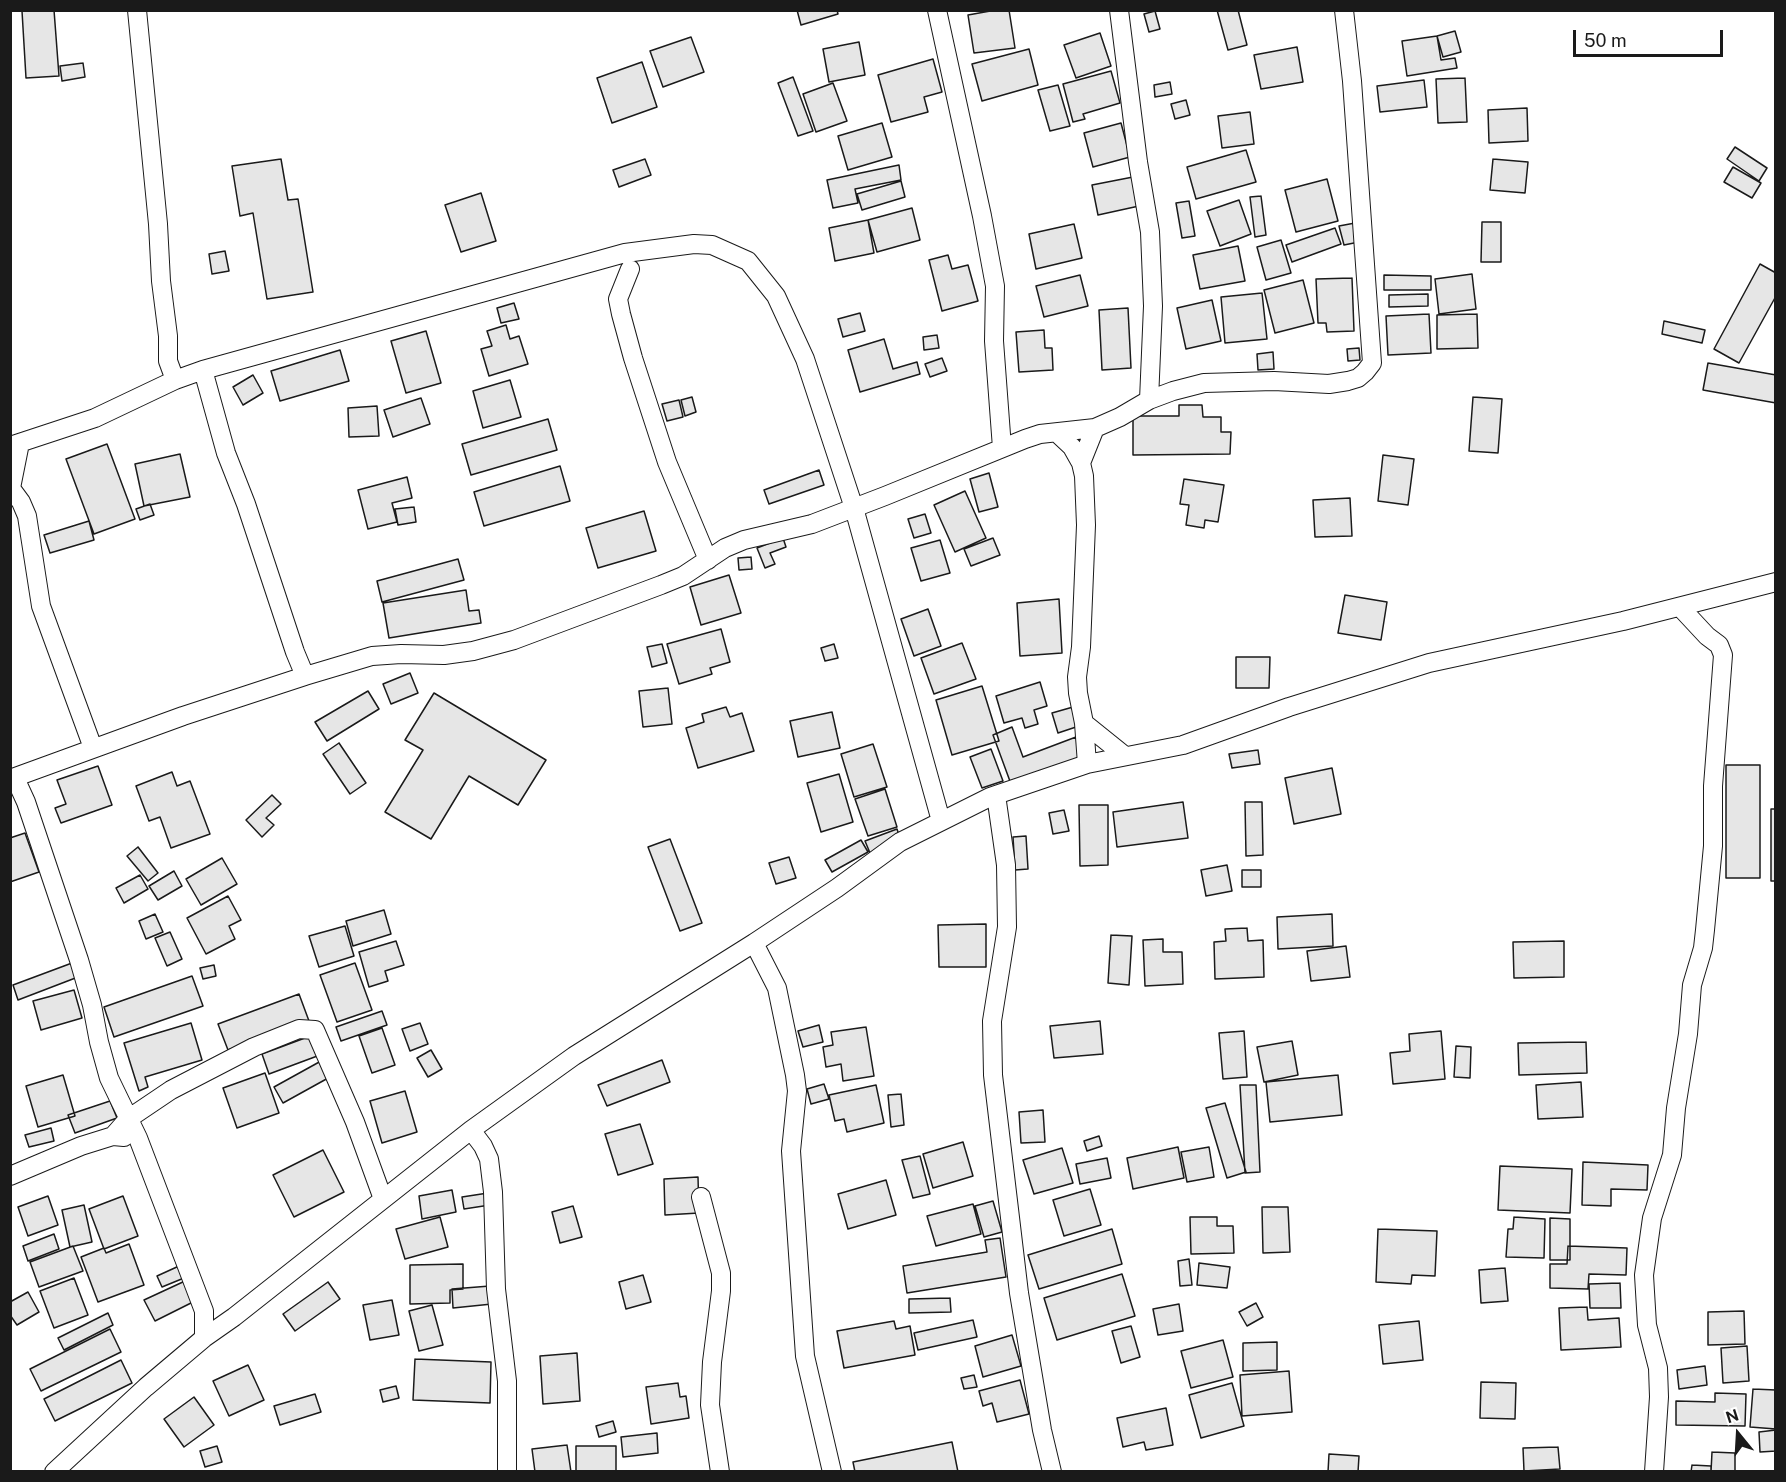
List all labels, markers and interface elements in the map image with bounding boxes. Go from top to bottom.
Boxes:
scale bar [1576,18,1726,56]
text: 50 m [1584,30,1627,51]
north arrow [1708,1404,1768,1464]
text: N [1723,1405,1741,1427]

